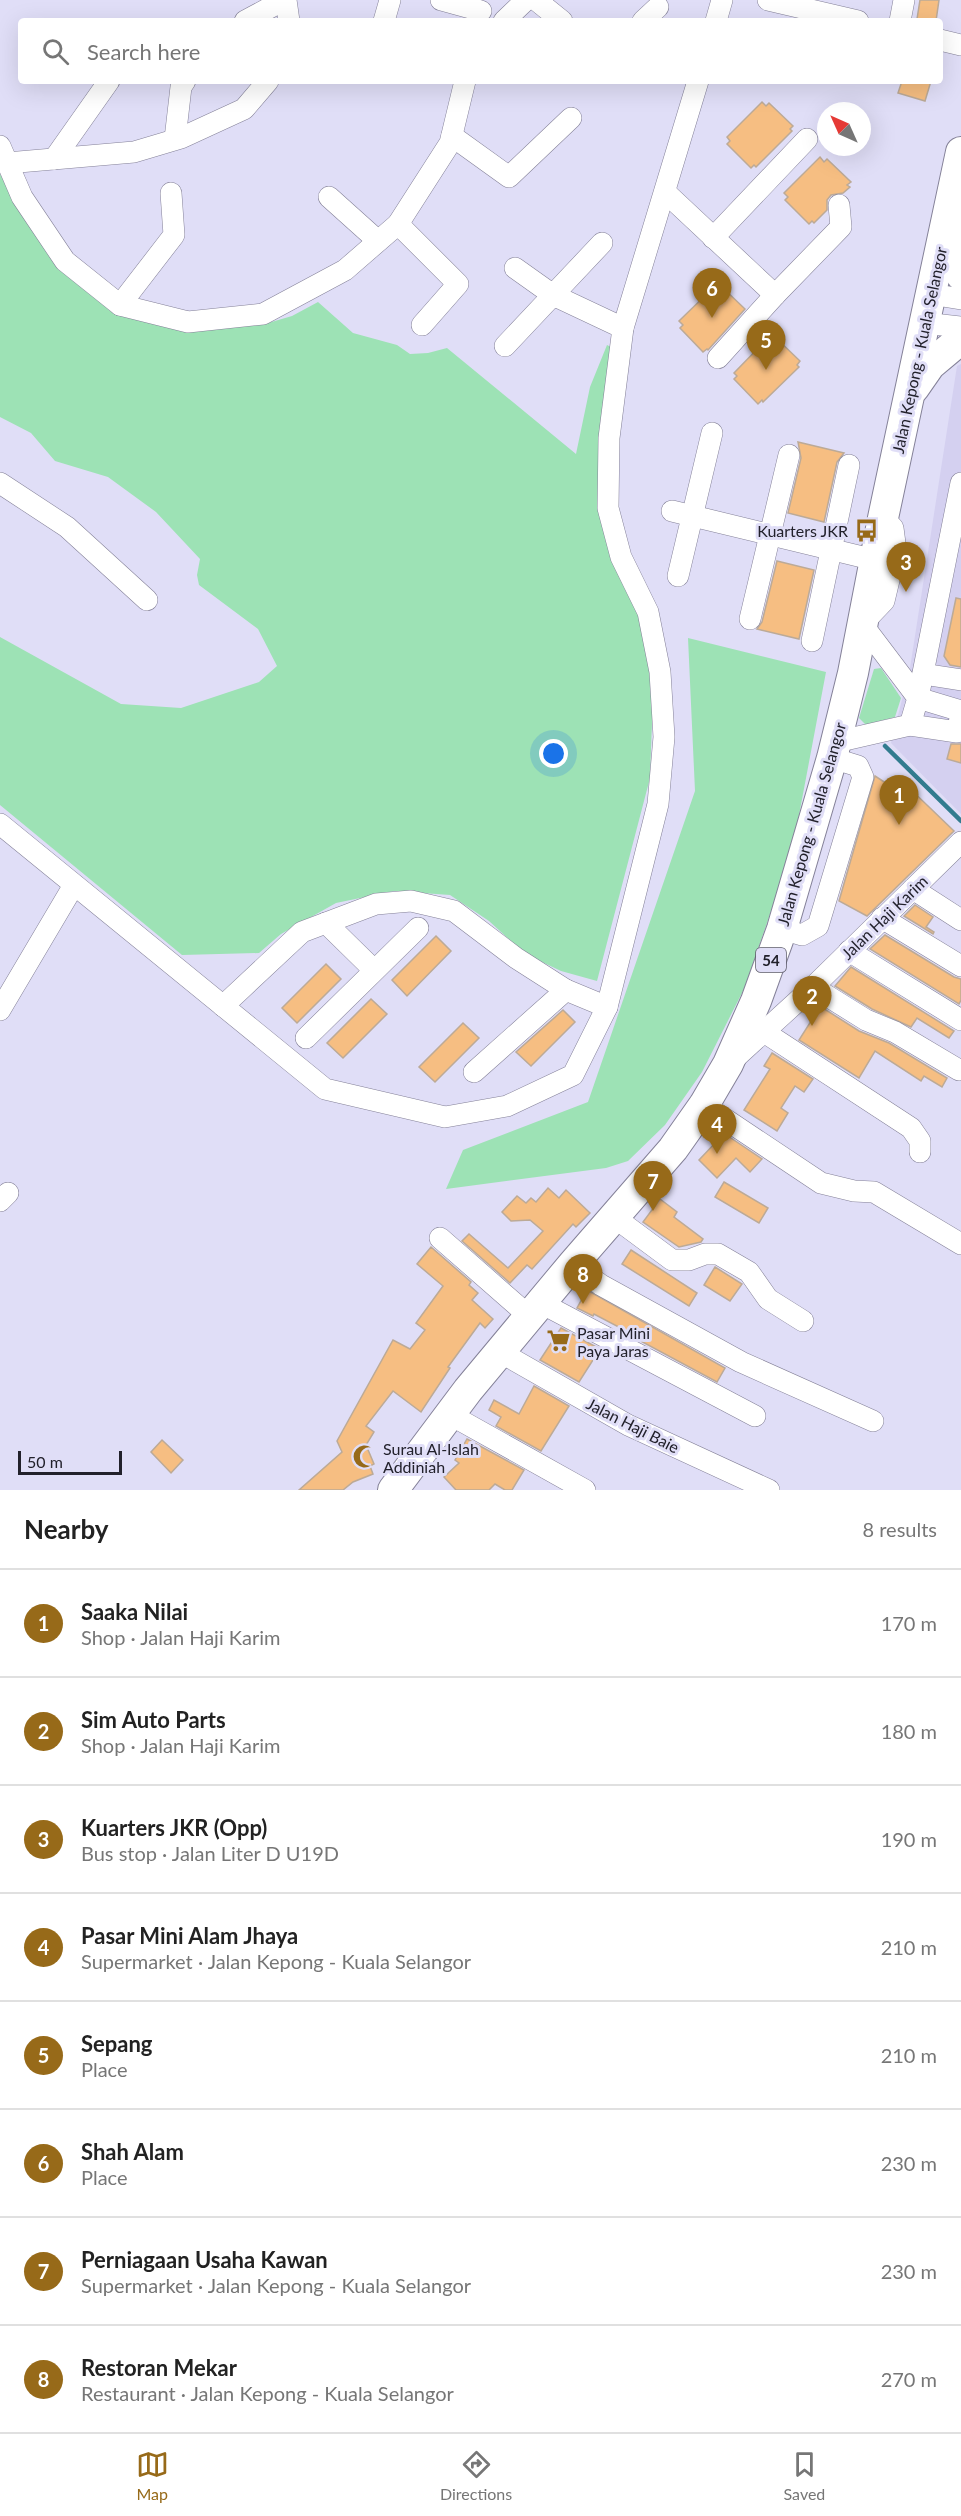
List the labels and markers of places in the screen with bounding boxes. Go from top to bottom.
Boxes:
pin: 6 [692,268,732,318]
pin: 5 [746,320,786,370]
bus stop icon: Kuarters JKR [853,517,879,543]
place label: Kuarters JKR [757,521,848,540]
pin: 3 [886,542,926,592]
pin: 1 [880,776,918,825]
pin: 2 [792,976,832,1026]
pin: 4 [698,1104,736,1154]
pin: 7 [634,1162,672,1211]
pin: 8 [564,1254,602,1304]
place label: Pasar Mini Paya Jaras [577,1323,650,1360]
supermarket icon: Pasar Mini Paya Jaras [546,1328,572,1354]
place label: Surau Al-Islah Addiniah [383,1439,479,1476]
mosque icon: Surau Al-Islah Addiniah [352,1444,378,1470]

